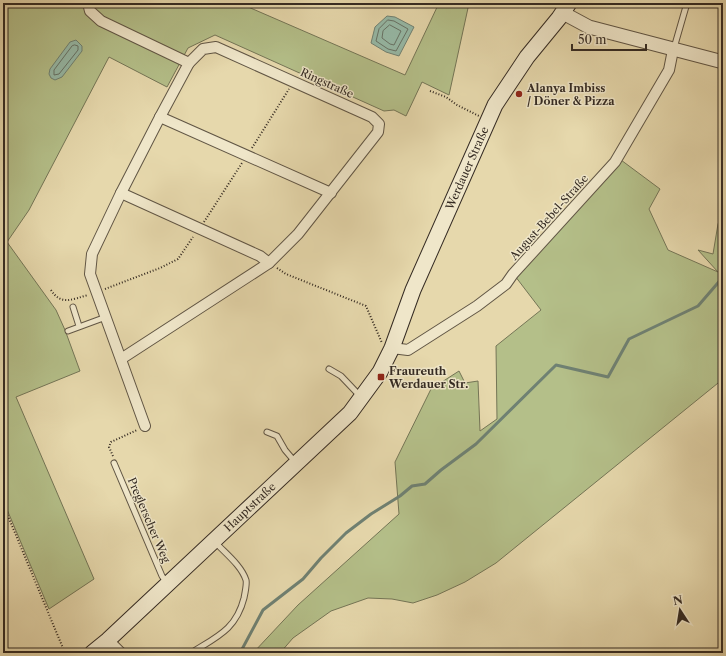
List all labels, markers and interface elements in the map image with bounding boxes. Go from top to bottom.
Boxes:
scale bar [572,26,646,52]
text: 50 m [578,32,607,47]
street label: Ringstraße [298,65,356,101]
place label: Alanya Imbiss / Döner & Pizza [526,81,615,108]
marker: Alanya Imbiss / Döner & Pizza [514,89,524,99]
street label: Werdauer Straße [442,124,492,213]
street label: August-Bebel-Straße [506,171,591,263]
place label: Fraureuth Werdauer Str. [388,364,468,391]
marker: Fraureuth Werdauer Str. [376,372,386,382]
street label: Preglerscher Weg [125,475,173,565]
street label: Hauptstraße [221,480,278,535]
north arrow [660,590,700,630]
text: N [672,592,684,608]

